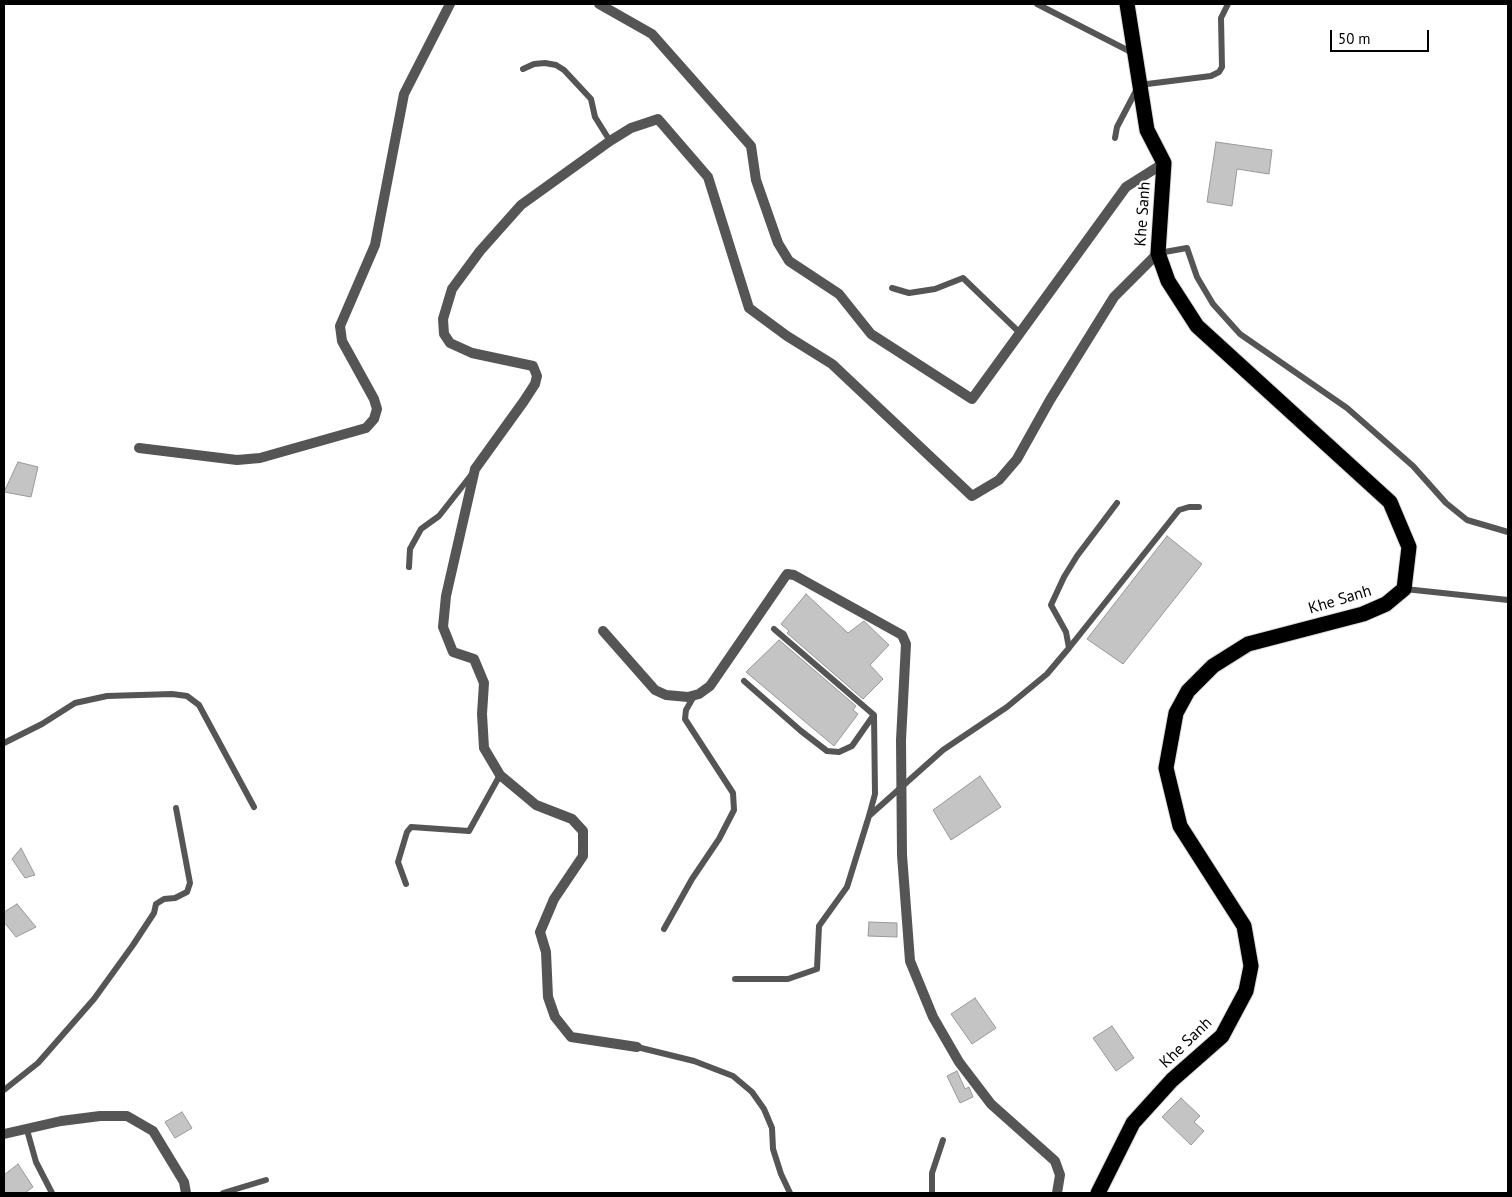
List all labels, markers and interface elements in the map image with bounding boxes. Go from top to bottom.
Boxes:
scale bar [1332,20,1431,52]
text: 50 m [1338,29,1371,48]
street label: Khe Sanh [1131,181,1155,247]
street label: Khe Sanh [1306,581,1374,619]
street label: Khe Sanh [1156,1014,1216,1072]

